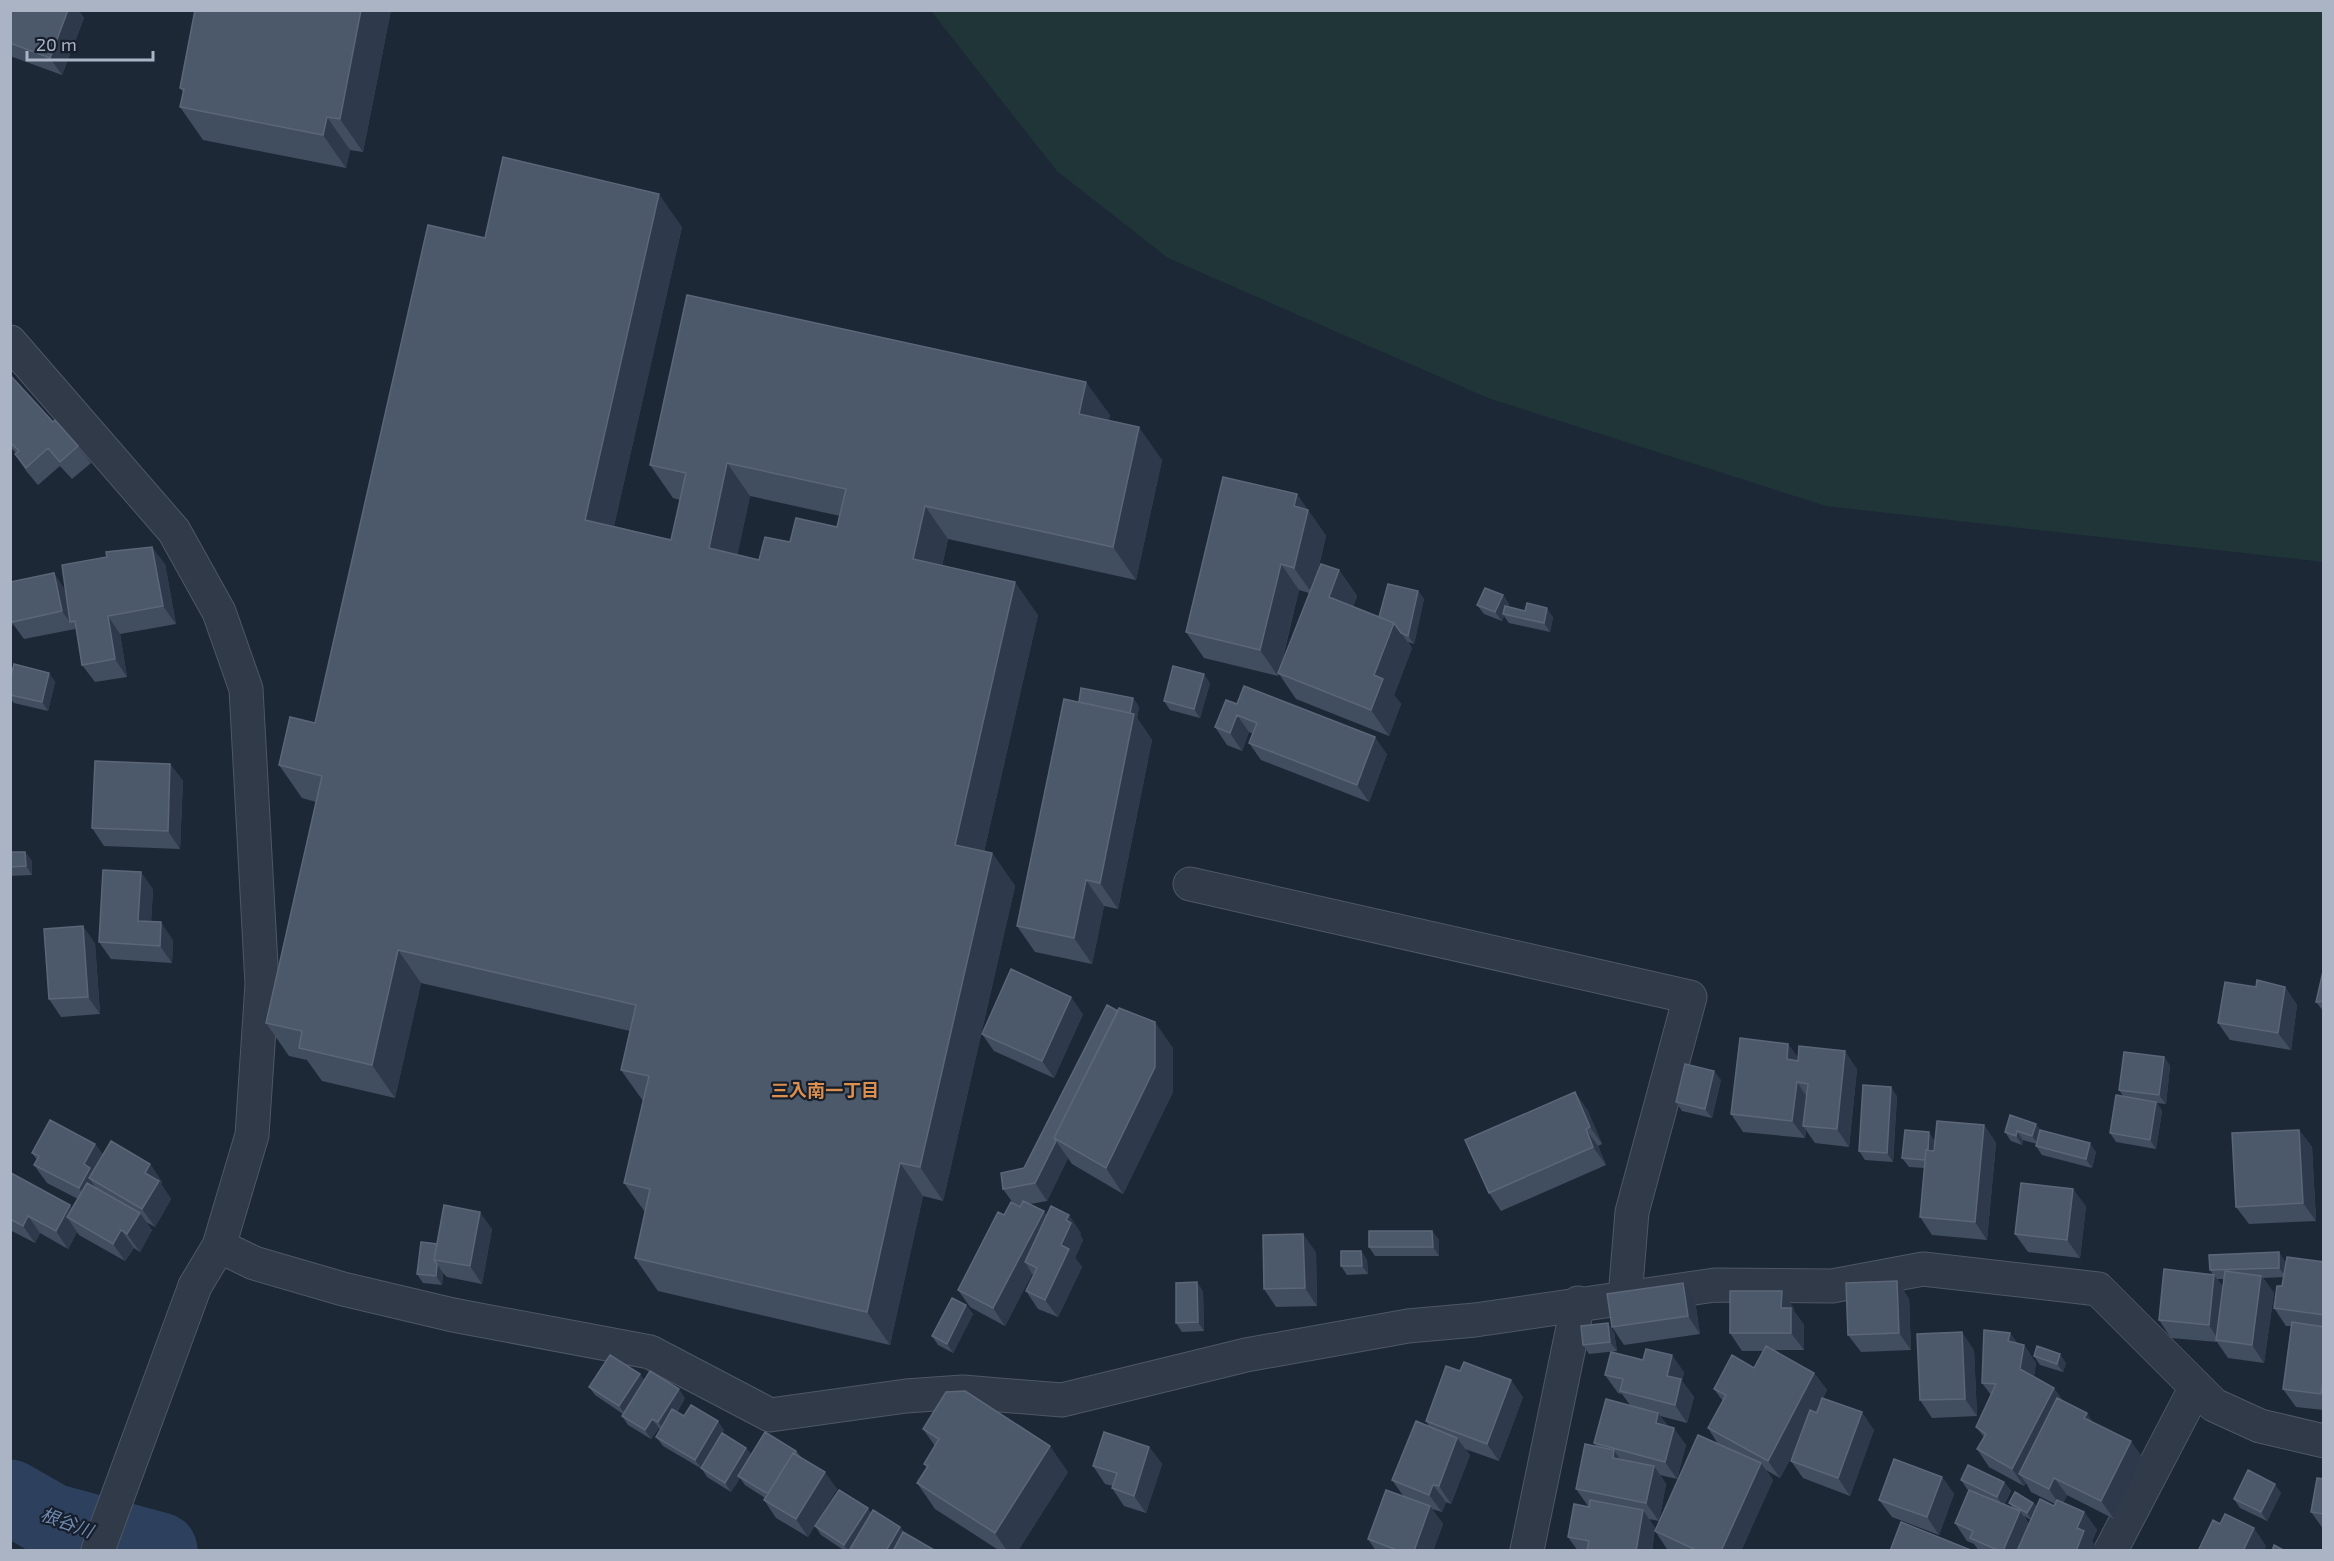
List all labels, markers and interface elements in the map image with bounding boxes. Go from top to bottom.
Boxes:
scale bar [27,24,153,62]
text: 20 m [36,33,77,55]
district label: 三入南一丁目 [771,1079,879,1101]
water label: 根谷川 [38,1502,98,1542]

